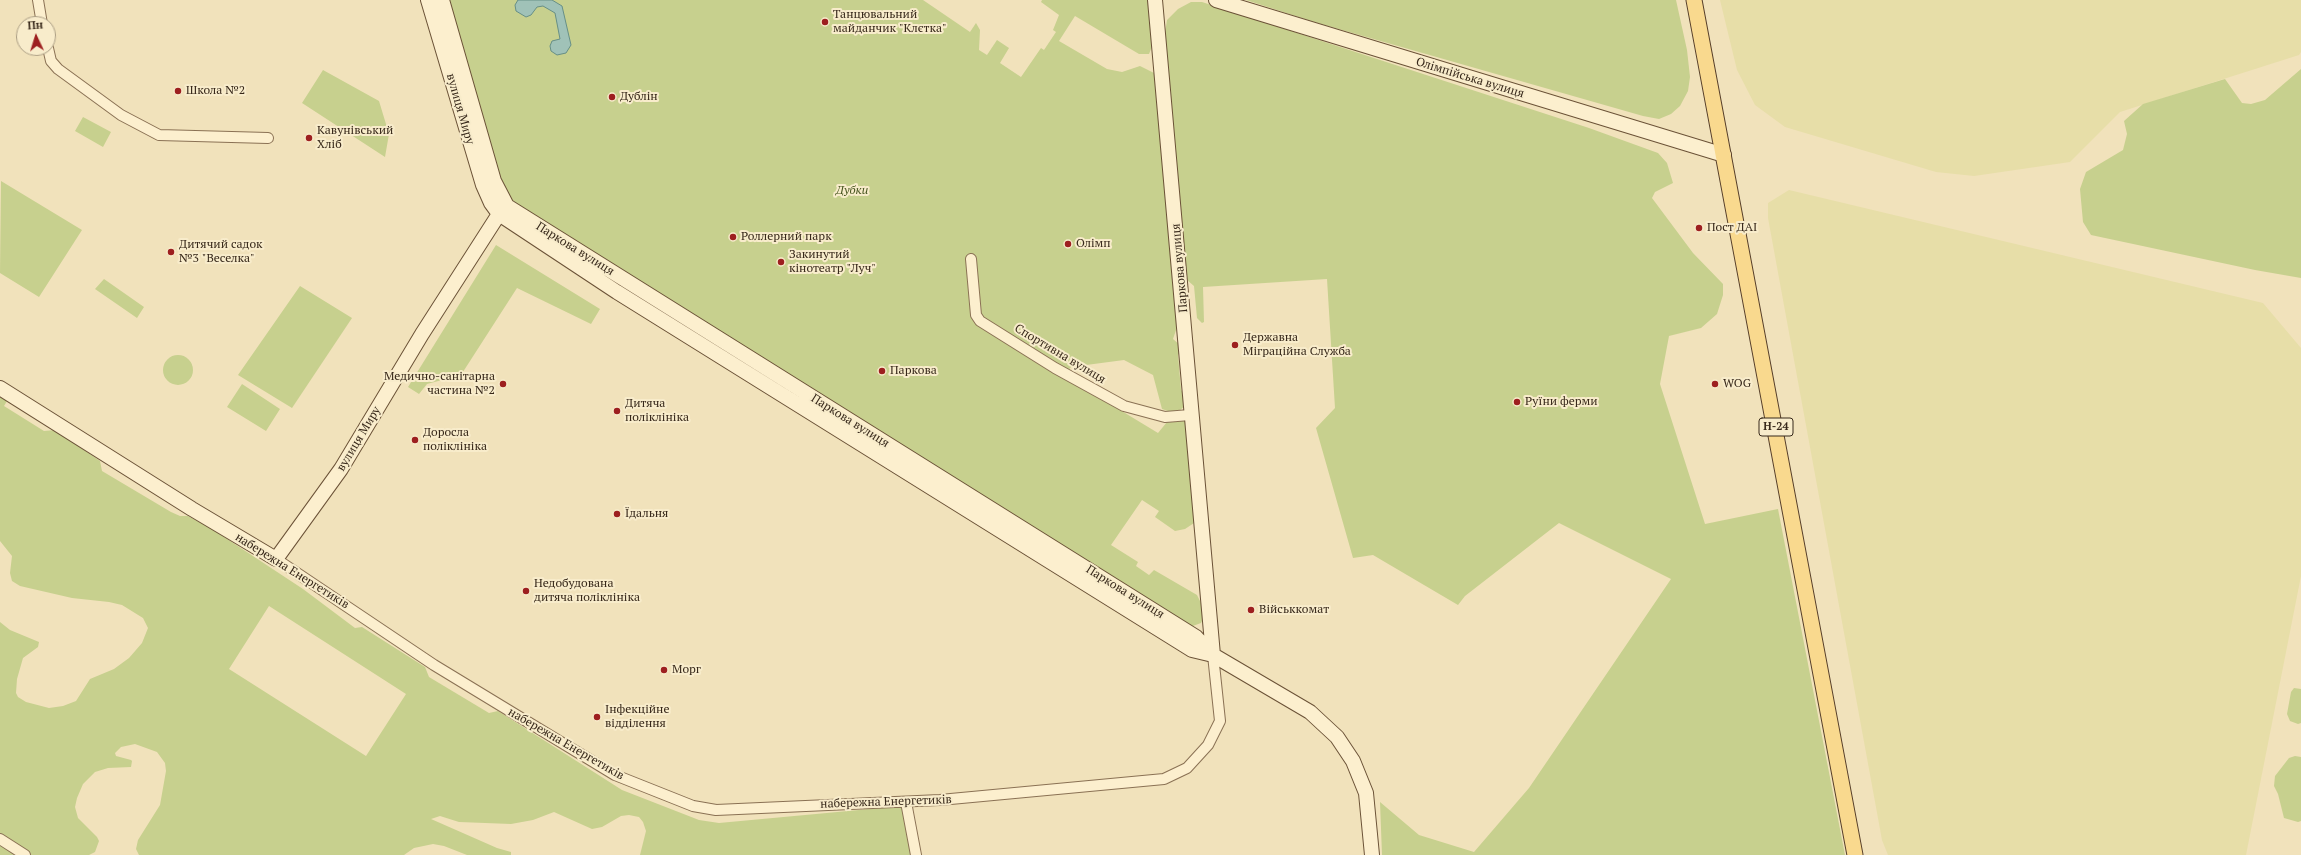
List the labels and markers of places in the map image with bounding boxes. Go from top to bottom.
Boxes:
place label: Танцювальний майданчик "Клєтка" [833,8,947,36]
marker: Танцювальний майданчик "Клєтка" [820,17,830,27]
place label: Школа №2 [186,84,245,98]
marker: Школа №2 [173,86,183,96]
place label: Дублін [620,90,658,104]
marker: Дублін [607,92,617,102]
place label: Кавунівський Хліб [317,124,393,152]
marker: Кавунівський Хліб [304,133,314,143]
place label: Пост ДАІ [1707,221,1757,235]
marker: Пост ДАІ [1694,223,1704,233]
place label: Роллерний парк [741,230,832,244]
marker: Роллерний парк [728,232,738,242]
place label: Олімп [1076,237,1111,251]
place label: Дитячий садок №3 "Веселка" [179,238,263,266]
marker: Олімп [1063,239,1073,249]
marker: Дитячий садок №3 "Веселка" [166,247,176,257]
place label: Закинутий кінотеатр "Луч" [789,248,876,276]
marker: Закинутий кінотеатр "Луч" [776,257,786,267]
place label: Державна Міграційна Служба [1243,331,1351,359]
marker: Державна Міграційна Служба [1230,340,1240,350]
place label: Паркова [890,364,937,378]
marker: Паркова [877,366,887,376]
place label: Медично-санітарна частина №2 [384,370,495,398]
place label: WOG [1723,377,1751,391]
marker: Медично-санітарна частина №2 [498,379,508,389]
marker: WOG [1710,379,1720,389]
place label: Руїни ферми [1525,395,1598,409]
place label: Дитяча поліклініка [625,397,689,425]
marker: Руїни ферми [1512,397,1522,407]
marker: Дитяча поліклініка [612,406,622,416]
place label: Доросла поліклініка [423,426,487,454]
marker: Доросла поліклініка [410,435,420,445]
place label: Їдальня [625,507,668,521]
marker: Їдальня [612,509,622,519]
place label: Недобудована дитяча поліклініка [534,577,640,605]
marker: Недобудована дитяча поліклініка [521,586,531,596]
place label: Військкомат [1259,603,1329,617]
marker: Військкомат [1246,605,1256,615]
place label: Морг [672,663,701,677]
marker: Морг [659,665,669,675]
place label: Інфекційне відділення [605,703,669,731]
marker: Інфекційне відділення [592,712,602,722]

